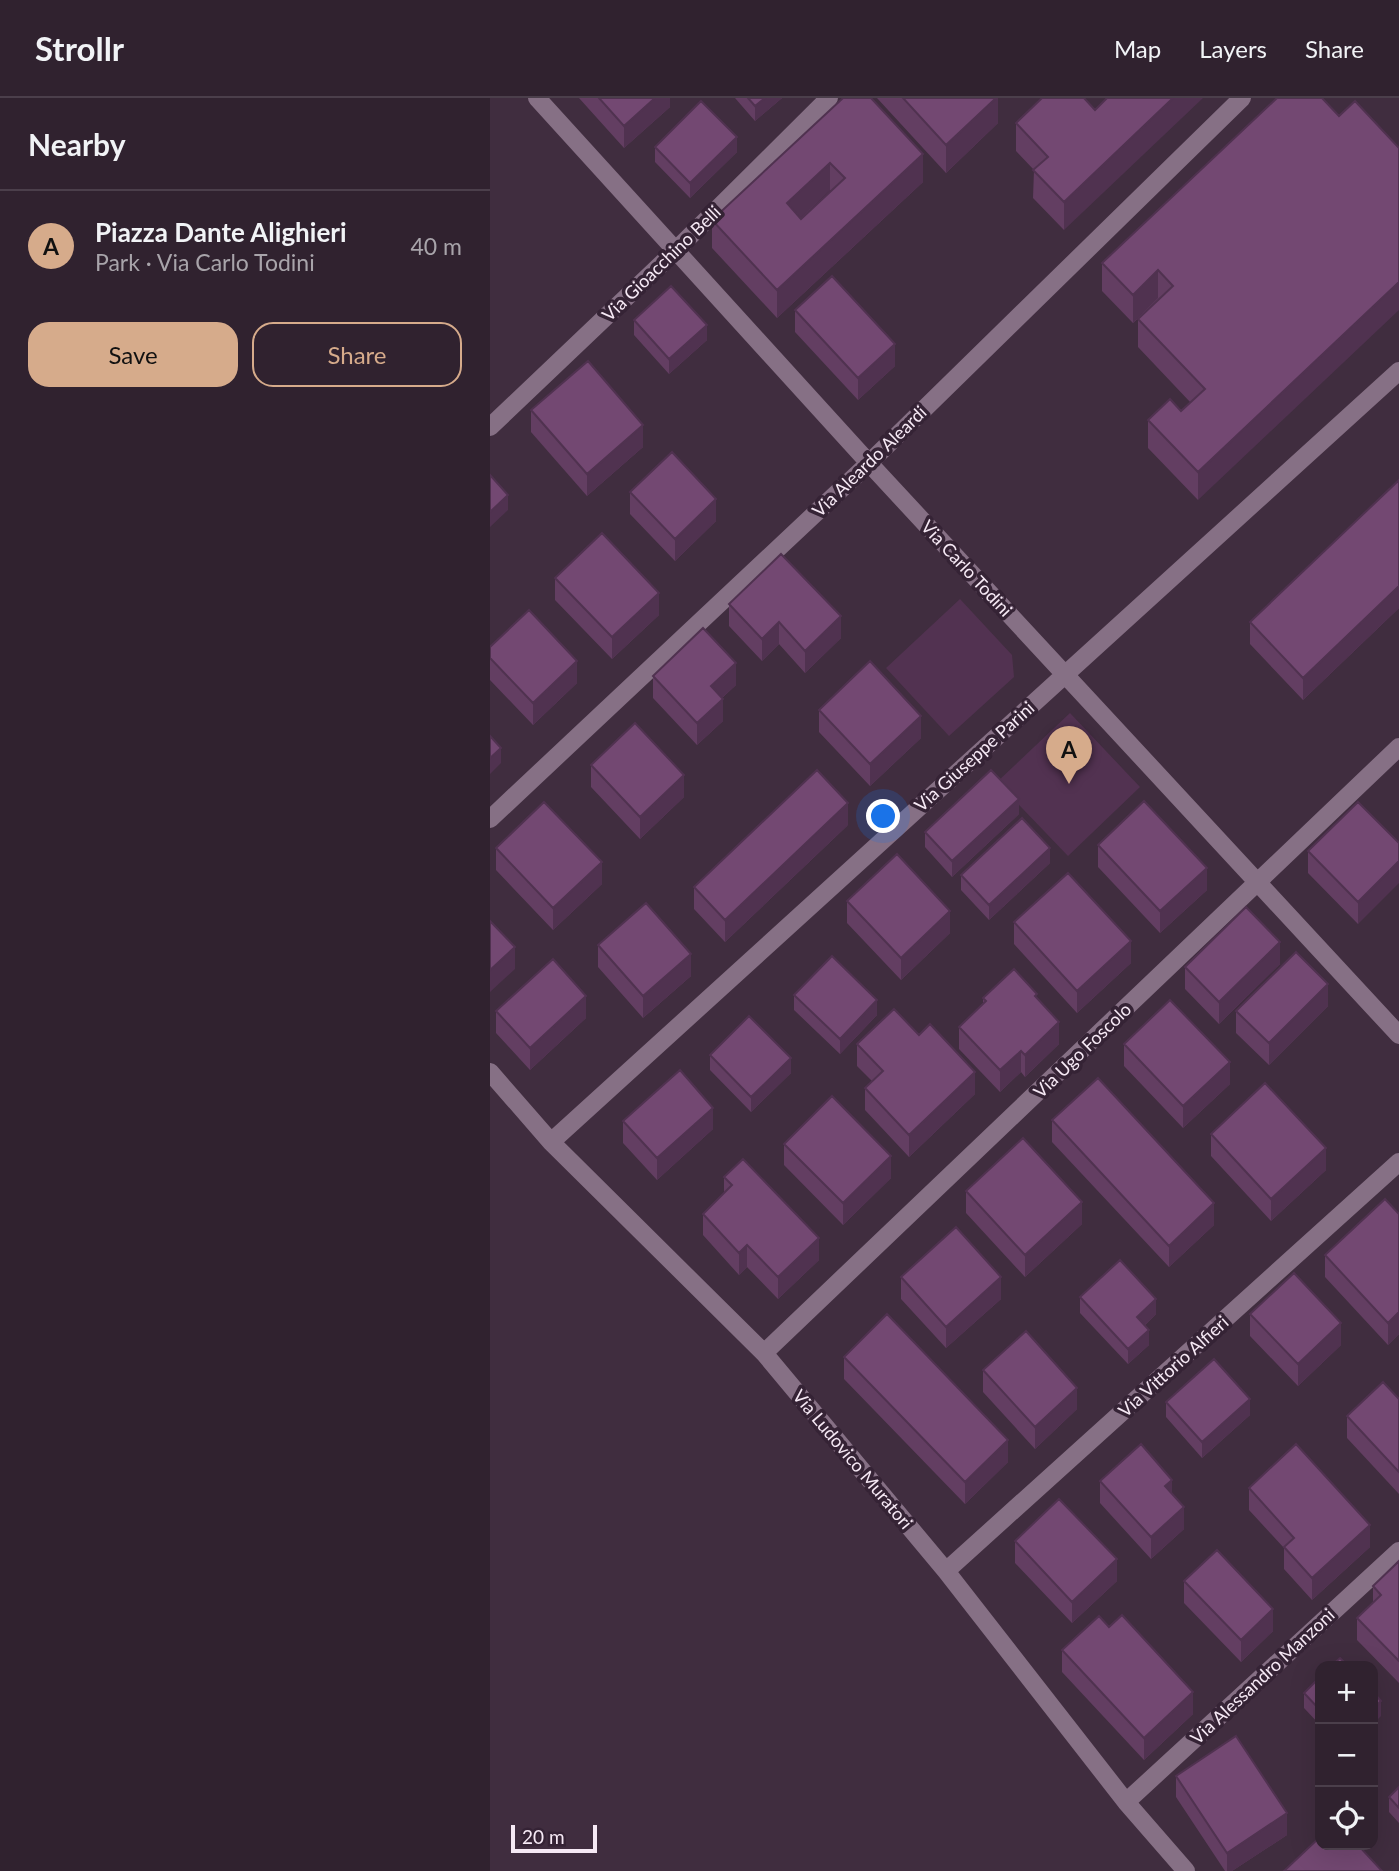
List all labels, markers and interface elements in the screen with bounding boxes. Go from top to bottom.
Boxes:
text: Strollr [35,28,124,68]
text: Map [1114,34,1161,63]
text: Layers [1199,34,1267,63]
text: Share [1305,34,1364,63]
text: Nearby [28,126,126,162]
street label: Via Gioacchino Belli [597,201,725,325]
text: Piazza Dante Alighieri [95,216,347,248]
text: A [43,232,59,260]
text: 40 m [411,232,462,260]
text: Park · Via Carlo Todini [95,248,315,276]
button: Save [28,322,238,387]
button: Share [252,322,462,387]
street label: Via Aleardo Aleardi [807,401,931,521]
street label: Via Carlo Todini [917,515,1017,621]
street label: Via Giuseppe Parini [909,696,1039,816]
pin: A [1046,726,1092,784]
your location [866,799,900,833]
street label: Via Ugo Foscolo [1029,998,1135,1102]
street label: Via Vittorio Alfieri [1113,1311,1233,1421]
street label: Via Ludovico Muratori [788,1385,918,1533]
street label: Via Alessandro Manzoni [1185,1604,1339,1748]
map controls [1315,1661,1378,1850]
button: + [1315,1661,1378,1724]
button: − [1315,1724,1378,1787]
button: locate [1315,1787,1378,1850]
scale bar [511,1822,597,1854]
text: 20 m [522,1825,565,1848]

